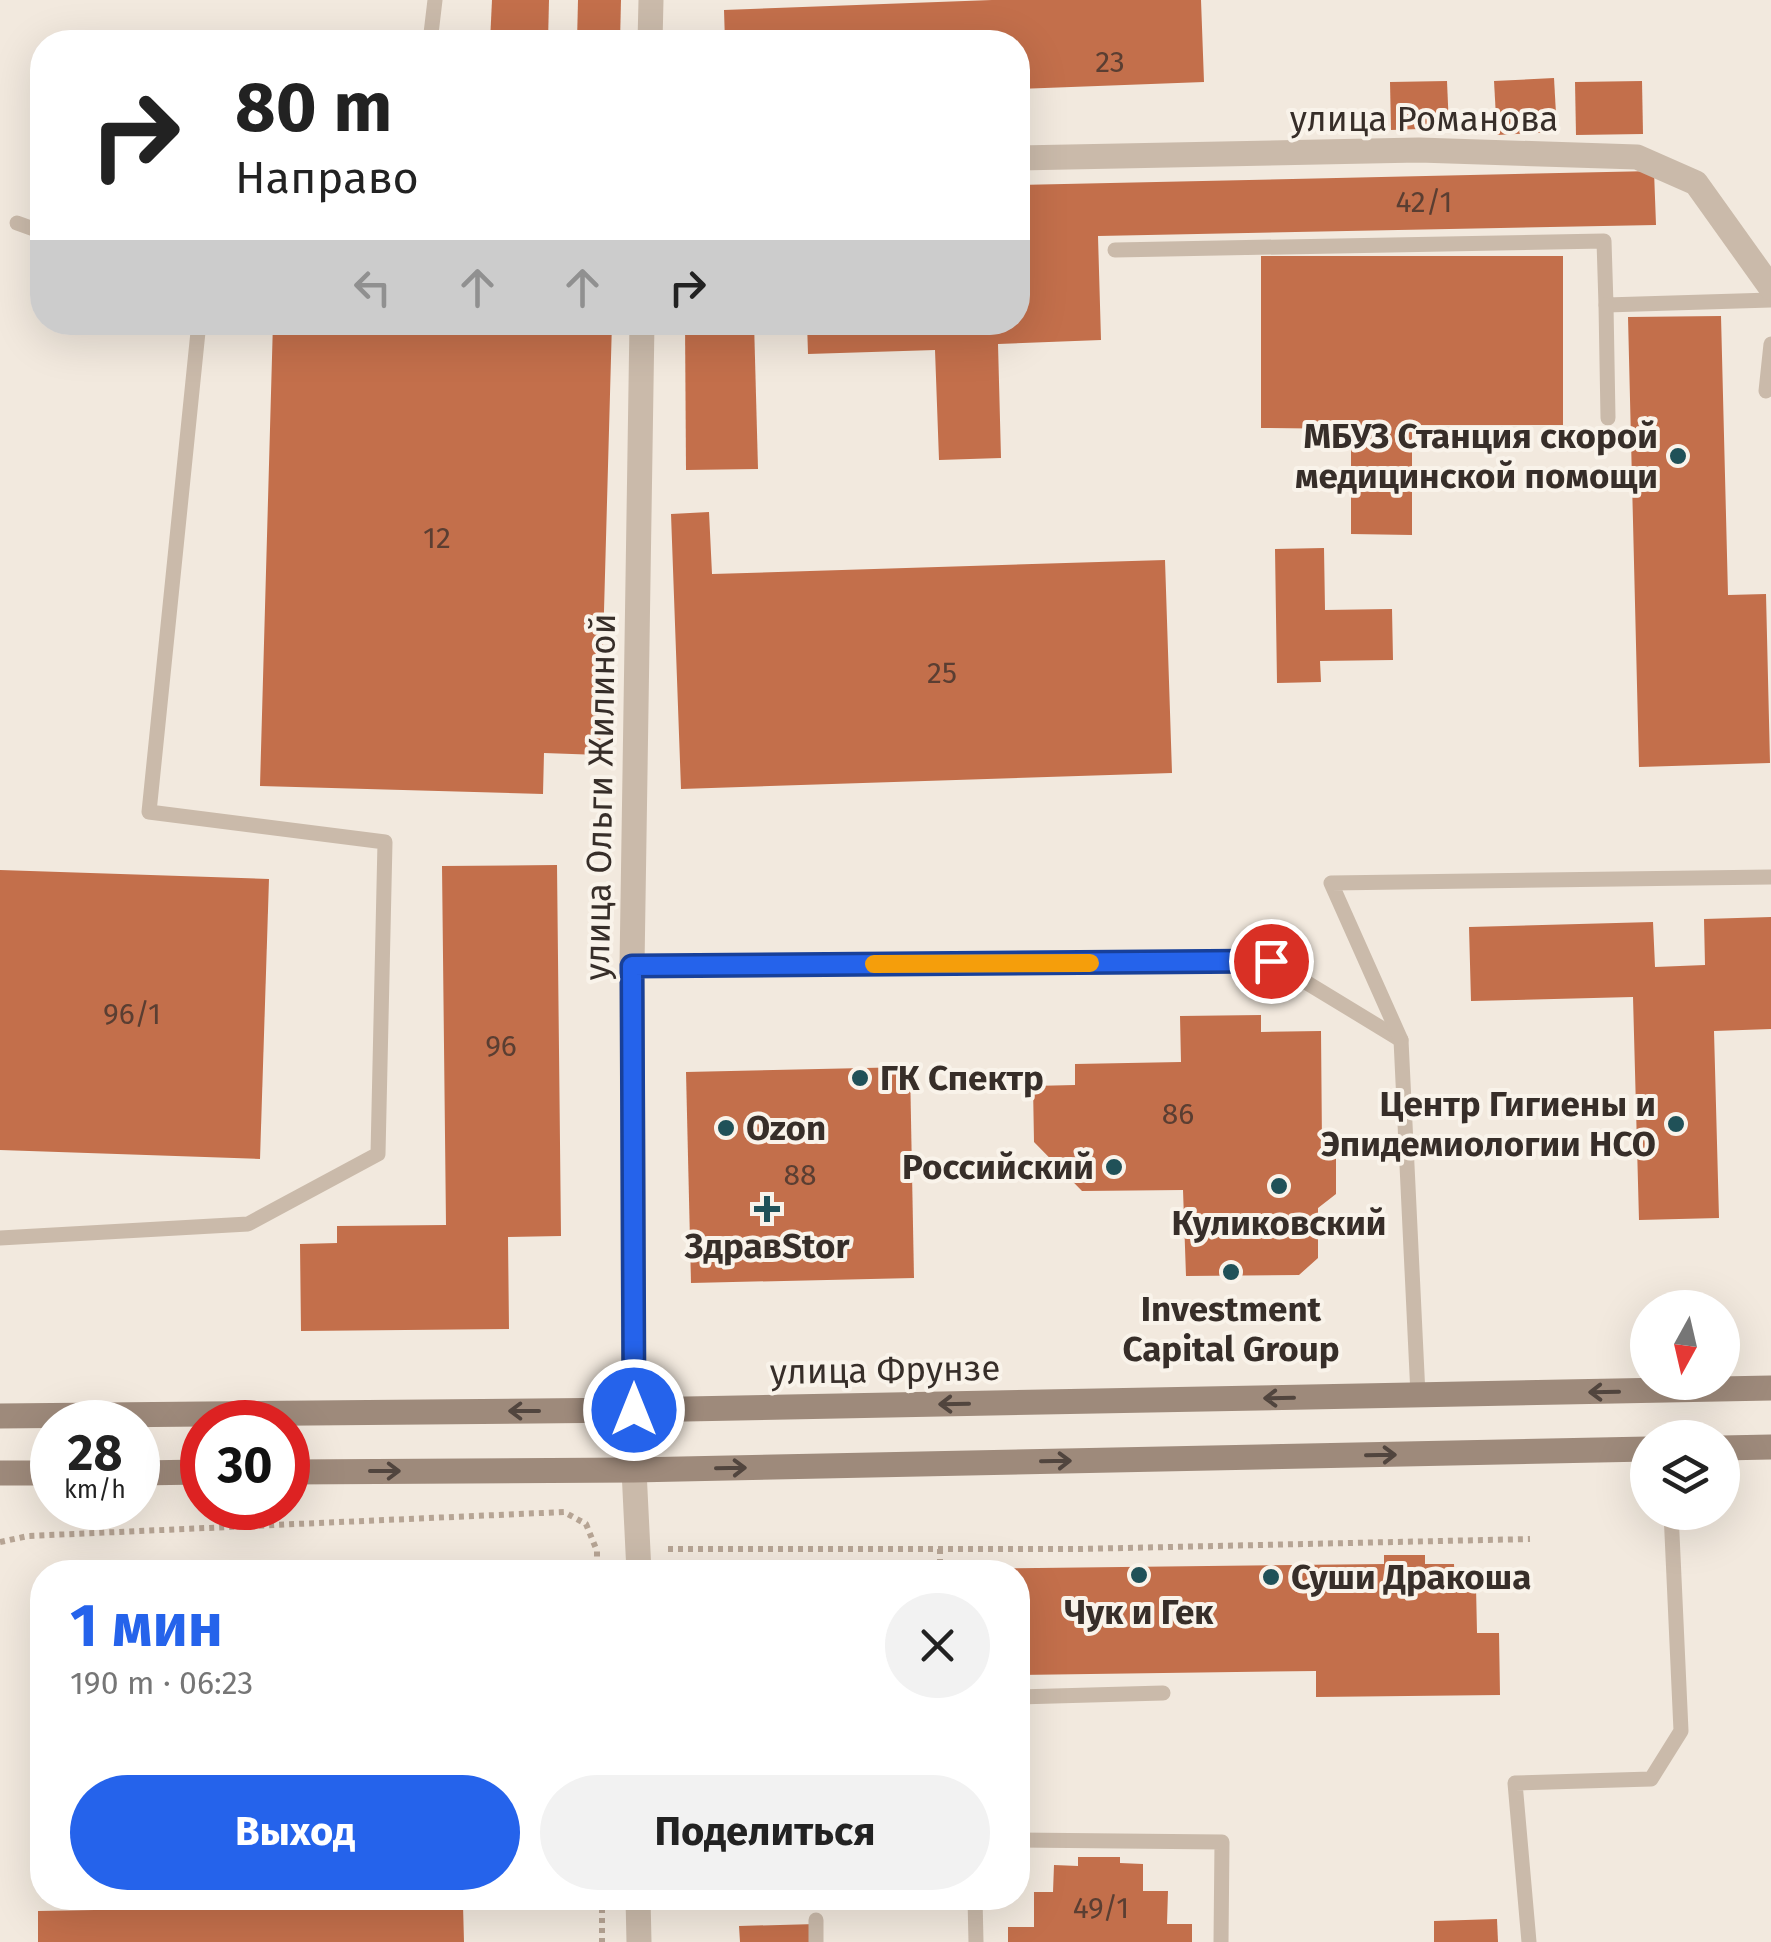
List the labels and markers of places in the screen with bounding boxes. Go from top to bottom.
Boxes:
place label: МБУЗ Станция скорой медицинской помощи [1295,415,1658,497]
marker: МБУЗ Станция скорой медицинской помощи [1667,445,1689,467]
pin [1229,919,1314,1004]
place label: ГК Спектр [880,1057,1044,1099]
marker: ГК Спектр [849,1067,871,1089]
place label: Центр Гигиены и Эпидемиологии НСО [1321,1083,1656,1165]
place label: Ozon [746,1107,826,1149]
marker: Центр Гигиены и Эпидемиологии НСО [1665,1113,1687,1135]
marker: Ozon [715,1117,737,1139]
place label: Российский [902,1146,1094,1188]
marker: Российский [1103,1156,1125,1178]
marker: Куликовский [1268,1175,1290,1197]
marker: ЗдравStor [756,1198,778,1220]
place label: Куликовский [1171,1202,1387,1244]
place label: ЗдравStor [684,1225,850,1267]
marker: Investment Capital Group [1220,1261,1242,1283]
place label: Investment Capital Group [1122,1288,1340,1370]
place label: Суши Дракоша [1291,1556,1531,1598]
marker: Чук и Гек [1128,1564,1150,1586]
marker: Суши Дракоша [1260,1566,1282,1588]
place label: Чук и Гек [1064,1591,1214,1633]

